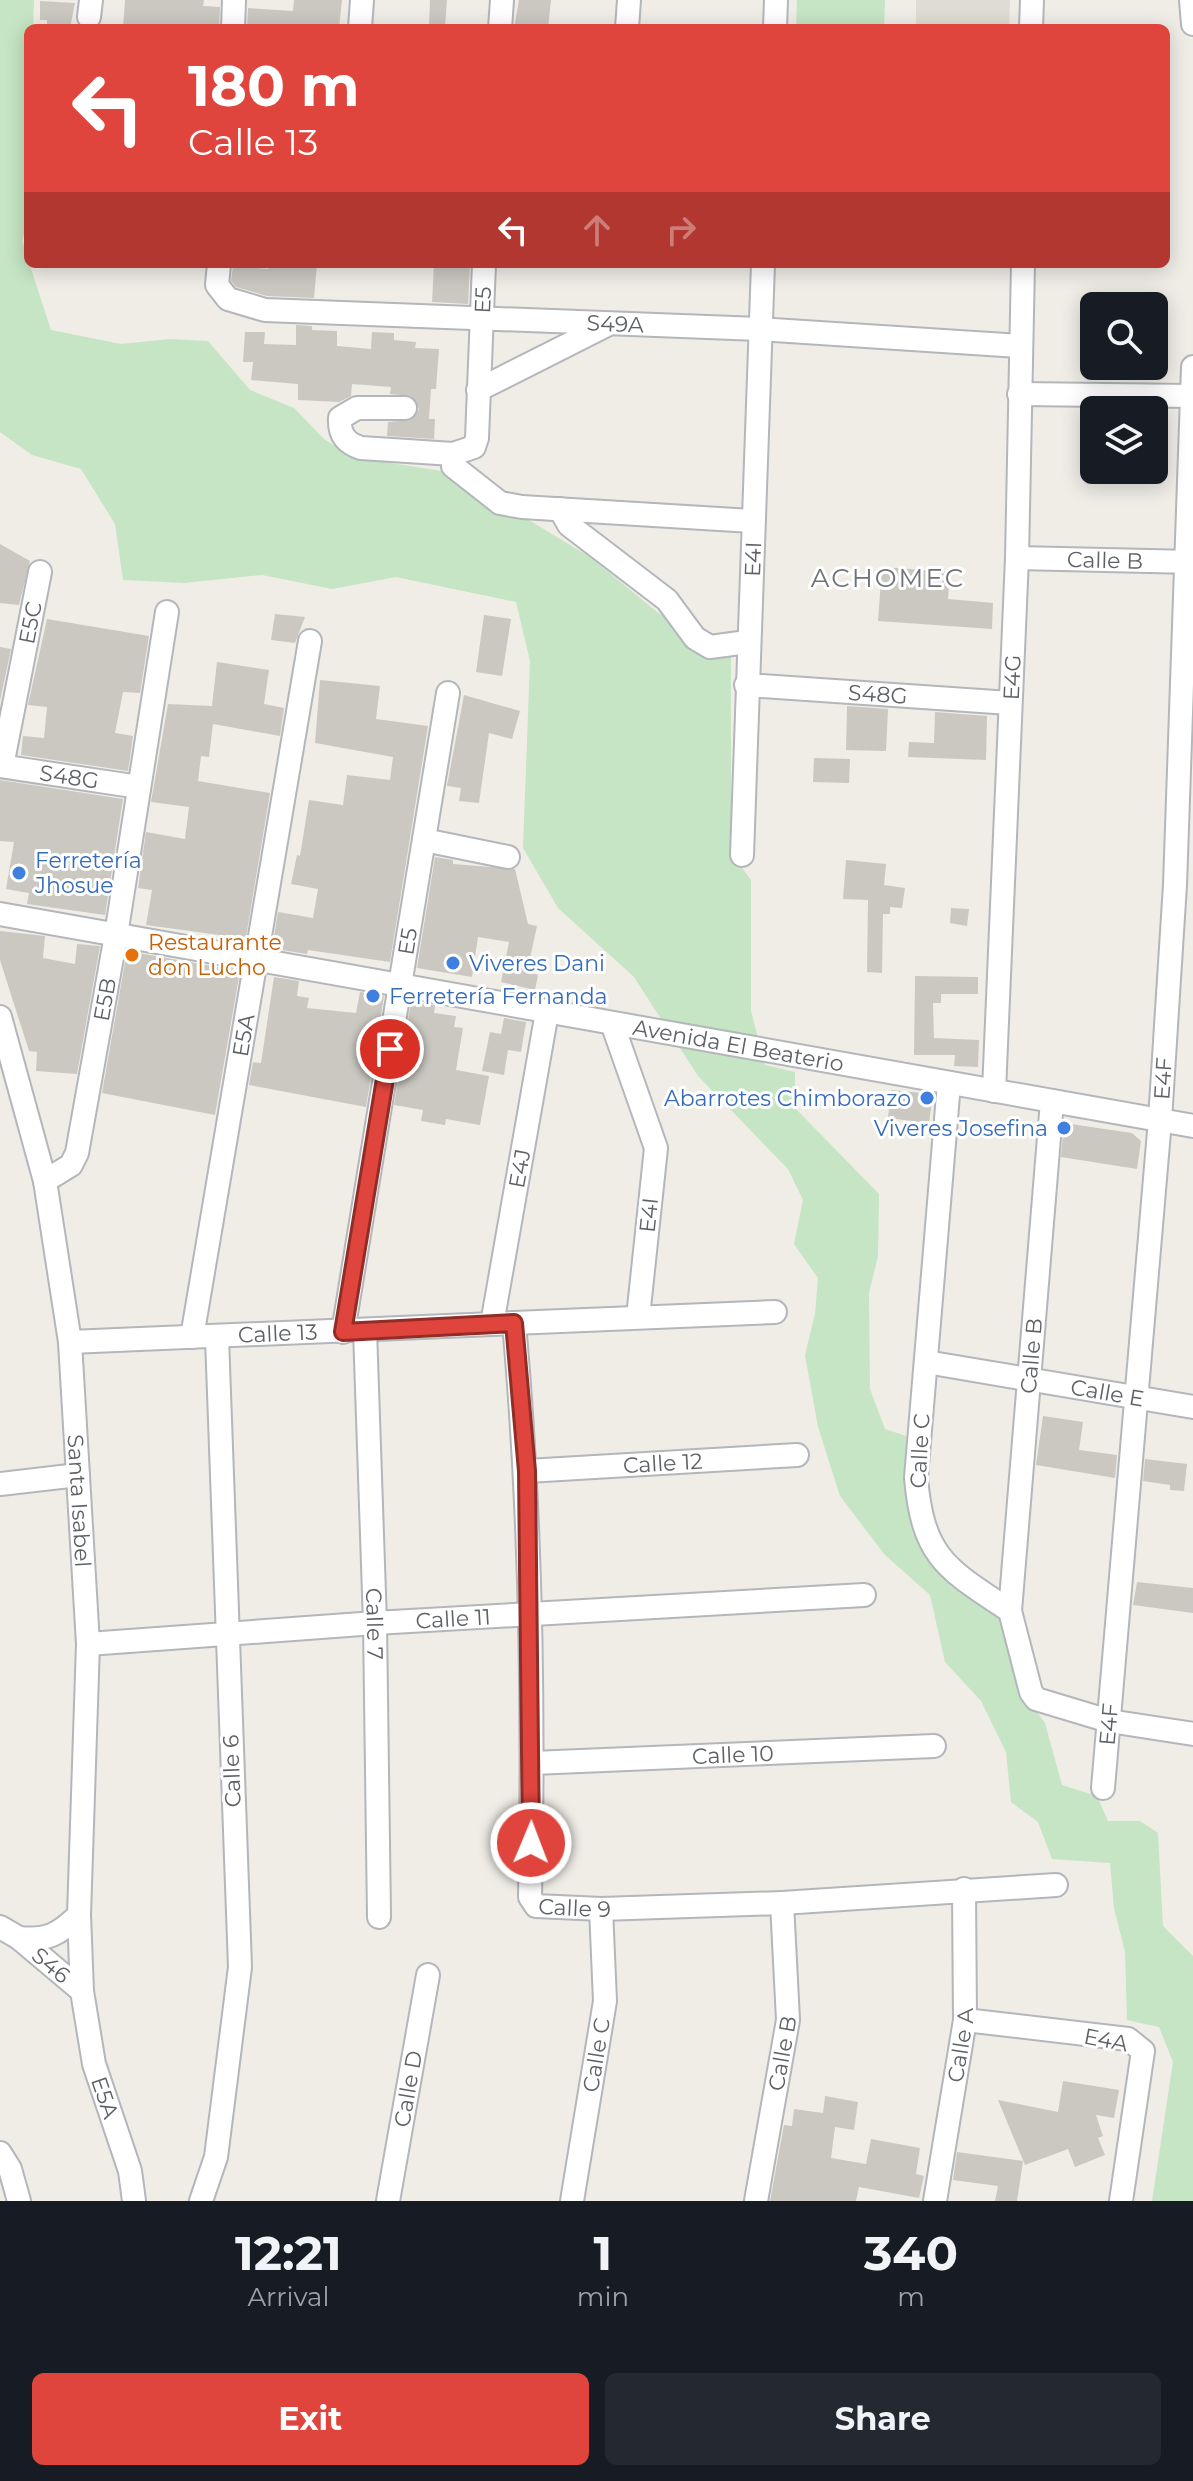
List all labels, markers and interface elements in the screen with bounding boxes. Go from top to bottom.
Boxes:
text: 180 m [188,52,360,120]
icon: left [56,56,160,160]
text: Calle 13 [188,120,318,164]
icon: left [491,208,535,252]
icon: ahead [575,208,619,252]
icon: right [659,208,703,252]
street label: E5 [469,286,497,314]
map controls [1080,292,1168,484]
button: search [1080,292,1168,380]
street label: S49A [586,309,645,338]
button: layers [1080,396,1168,484]
street label: E4I [738,541,767,577]
street label: Calle B [1067,546,1143,574]
district label: ACHOMEC [811,562,965,594]
street label: E5C [13,599,47,646]
street label: E4G [997,654,1026,701]
street label: S48G [847,678,908,709]
street label: S48G [38,759,101,794]
place label: Ferretería Jhosue [34,847,142,899]
marker: Ferretería Jhosue [10,864,28,882]
street label: E5 [392,926,423,957]
place label: Restaurante don Lucho [148,929,282,981]
marker: Restaurante don Lucho [123,946,141,964]
place label: Viveres Dani [469,950,605,977]
marker: Viveres Dani [444,954,462,972]
street label: E5B [87,976,122,1023]
place label: Ferretería Fernanda [389,983,608,1010]
marker: Ferretería Fernanda [364,987,382,1005]
street label: E5A [226,1012,260,1059]
street label: Avenida El Beaterio [631,1013,846,1077]
pin [356,1015,424,1083]
icon: arrive [368,1027,412,1071]
street label: E4F [1148,1056,1177,1101]
place label: Abarrotes Chimborazo [664,1085,911,1112]
marker: Abarrotes Chimborazo [918,1089,936,1107]
place label: Viveres Josefina [874,1115,1048,1142]
marker: Viveres Josefina [1055,1119,1073,1137]
street label: E4J [503,1147,536,1190]
street label: E4I [634,1196,664,1234]
street label: Calle B [1014,1317,1048,1395]
street label: Calle 13 [237,1318,318,1348]
street label: Calle E [1069,1373,1146,1412]
street label: Calle C [905,1413,935,1489]
street label: Santa Isabel [62,1433,97,1568]
street label: Calle 12 [622,1447,703,1479]
street label: Calle 7 [360,1587,389,1660]
street label: Calle 11 [415,1603,491,1634]
street label: E4F [1093,1702,1124,1746]
street label: Calle 6 [217,1734,247,1808]
street label: Calle 10 [691,1739,774,1770]
position arrow [489,1801,573,1885]
street label: Calle 9 [538,1893,611,1923]
street label: S46 [27,1941,76,1989]
street label: Calle A [941,2008,979,2084]
street label: Calle B [762,2014,802,2093]
street label: Calle C [577,2016,616,2094]
street label: E4A [1082,2023,1130,2058]
street label: Calle D [388,2048,428,2129]
street label: E5A [86,2073,125,2122]
text: 12:21 [235,2224,342,2282]
text: 1 [593,2224,612,2282]
text: 340 [864,2224,958,2282]
text: Arrival [247,2281,329,2313]
text: min [577,2281,629,2313]
text: m [897,2281,925,2313]
button: Exit [32,2373,589,2465]
button: Share [605,2373,1161,2465]

